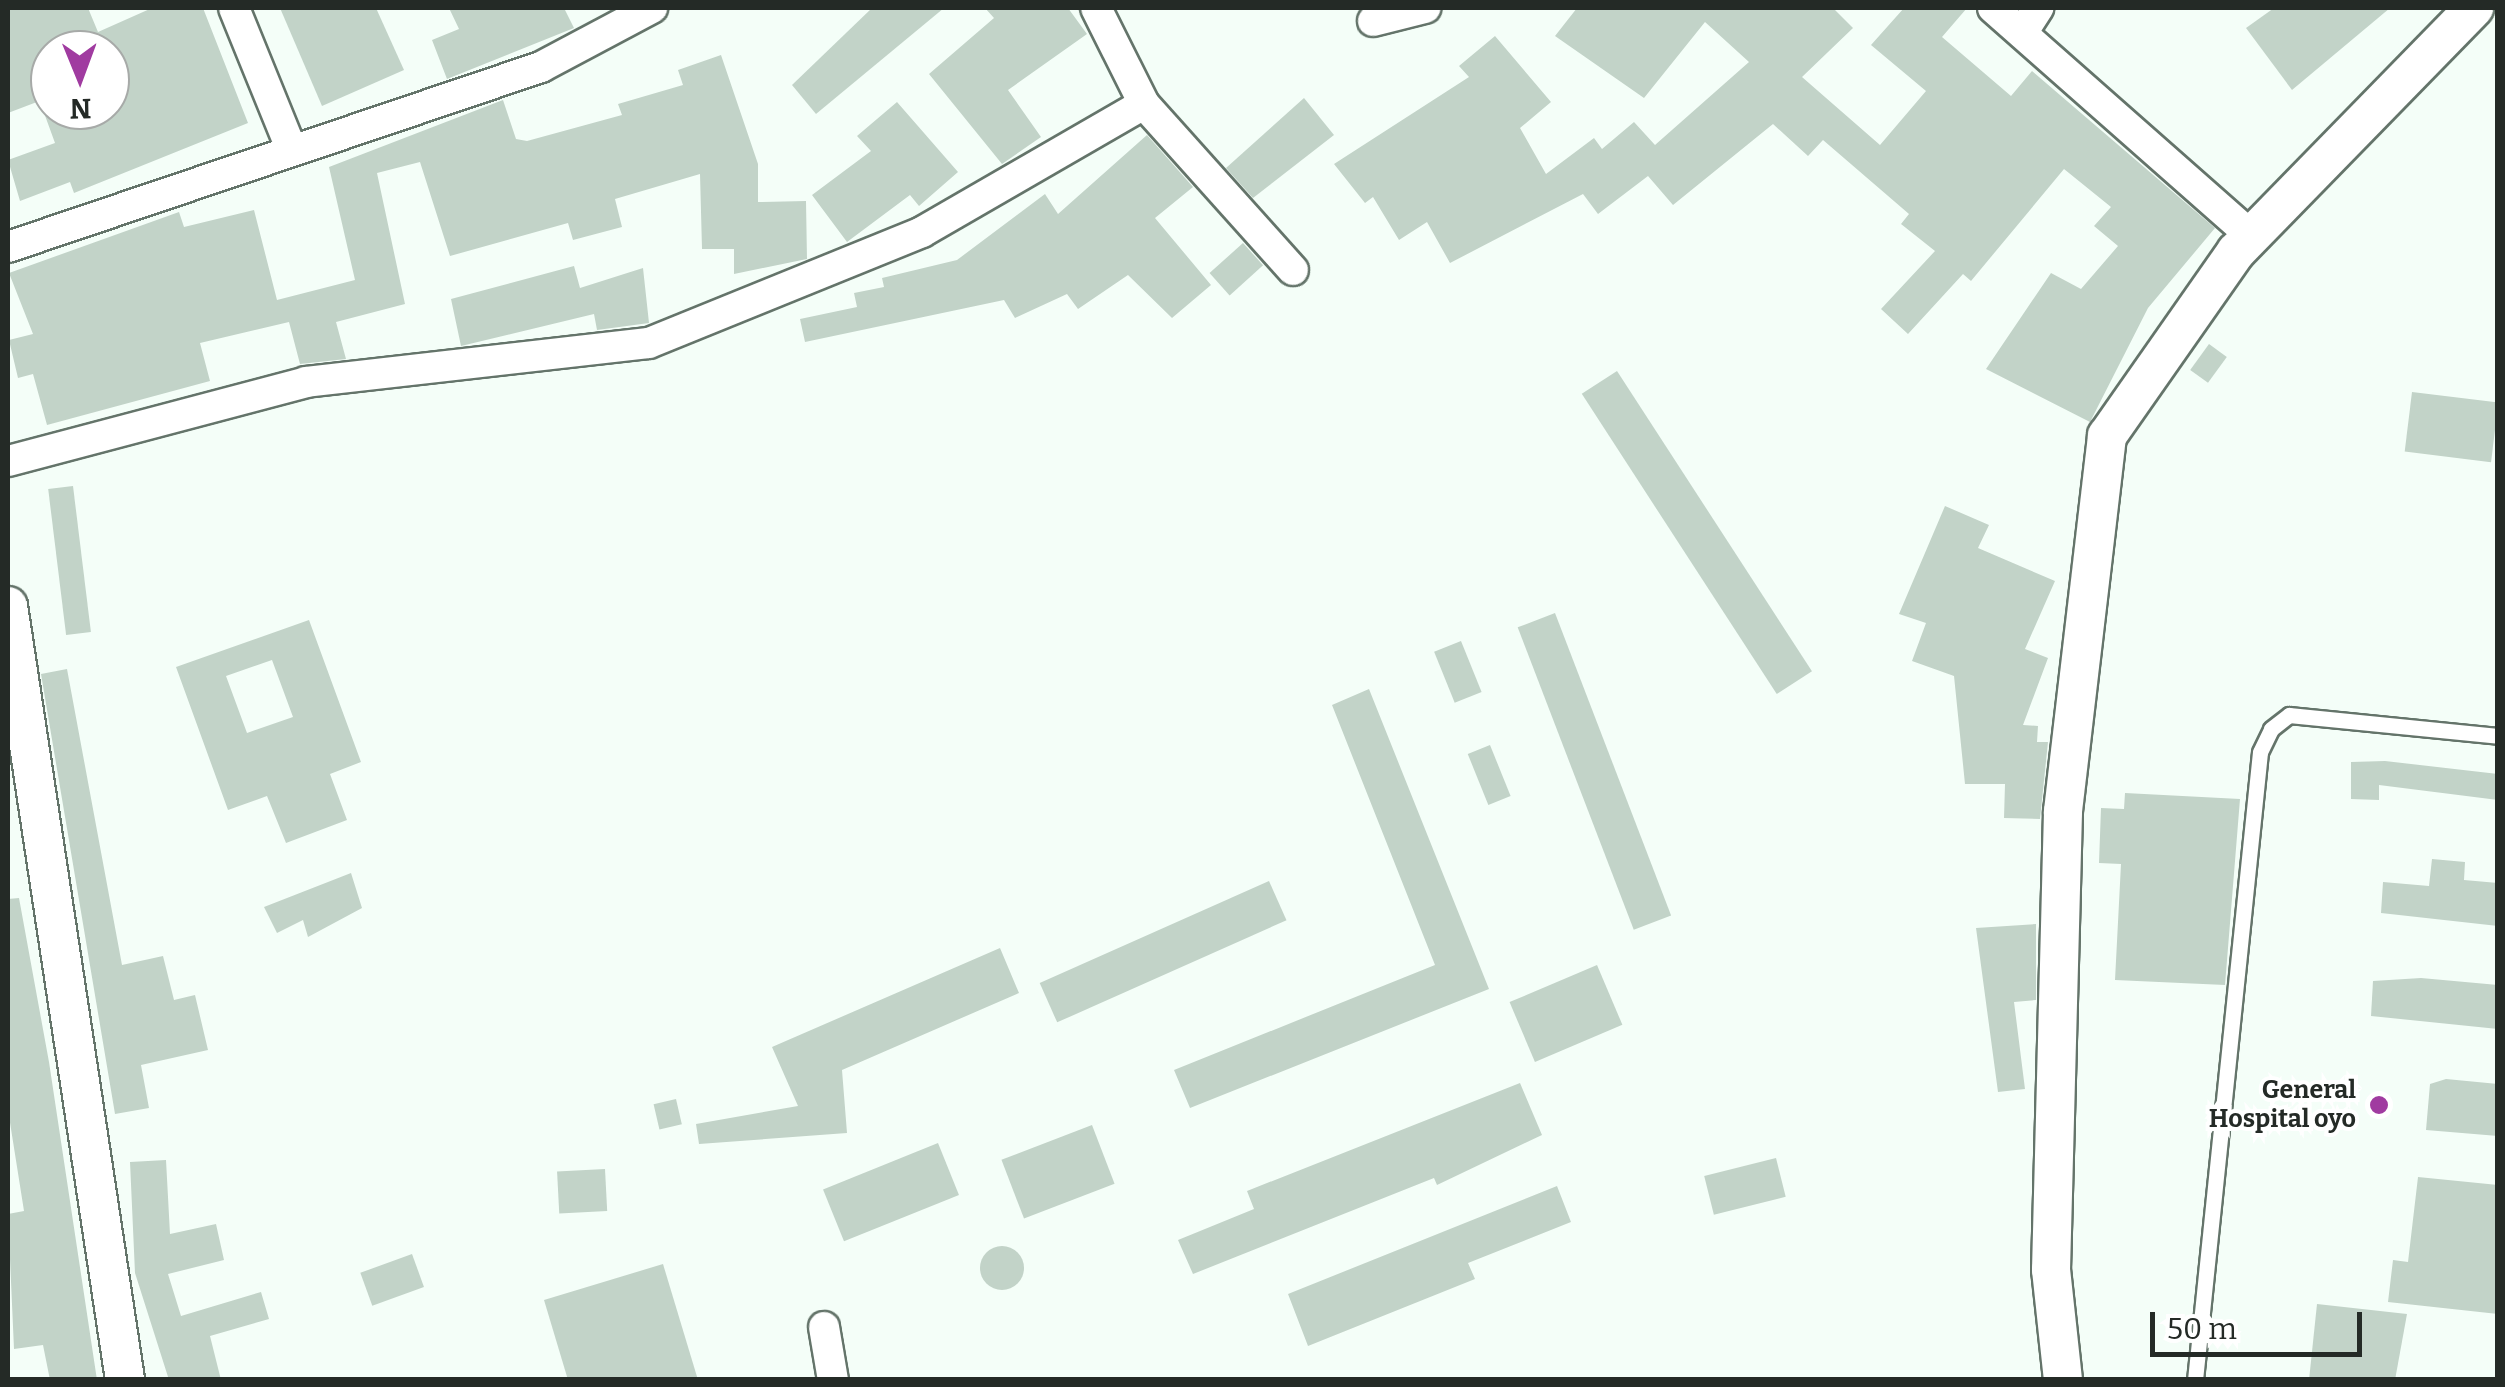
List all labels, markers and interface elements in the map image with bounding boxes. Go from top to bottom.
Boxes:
north arrow [30,30,130,130]
text: N [69,92,92,125]
place label: General Hospital oyo [2209,1076,2356,1135]
marker: General Hospital oyo [2366,1092,2392,1118]
scale bar [2155,1292,2368,1354]
text: 50 m [2167,1311,2237,1347]

